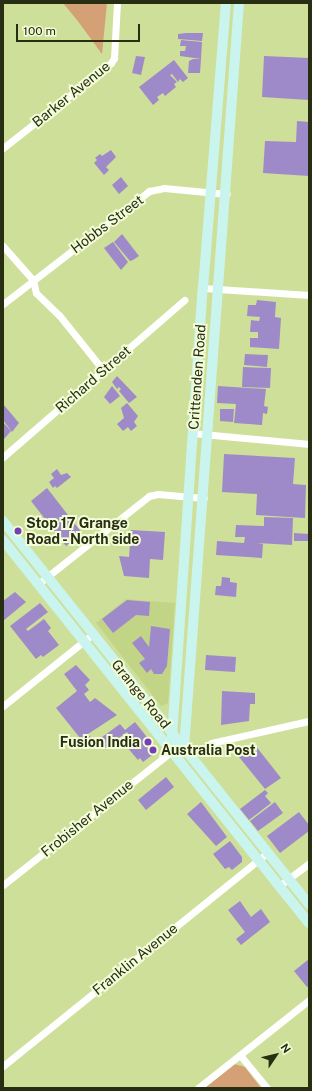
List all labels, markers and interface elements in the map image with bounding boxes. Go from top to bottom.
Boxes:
scale bar [18,16,142,42]
text: 100 m [23,24,56,38]
street label: Barker Avenue [29,58,113,130]
street label: Hobbs Street [67,191,147,257]
street label: Crittenden Road [185,324,209,430]
street label: Richard Street [52,342,134,416]
place label: Stop 17 Grange Road - North side [26,515,141,548]
marker: Stop 17 Grange Road - North side [13,526,23,536]
street label: Grange Road [108,656,174,732]
place label: Fusion India [60,734,140,750]
marker: Fusion India [143,737,153,747]
place label: Australia Post [161,742,256,758]
marker: Australia Post [148,745,158,755]
street label: Frobisher Avenue [38,776,136,860]
street label: Franklin Avenue [89,920,181,998]
north arrow [256,1035,296,1075]
text: N [278,1041,293,1055]

